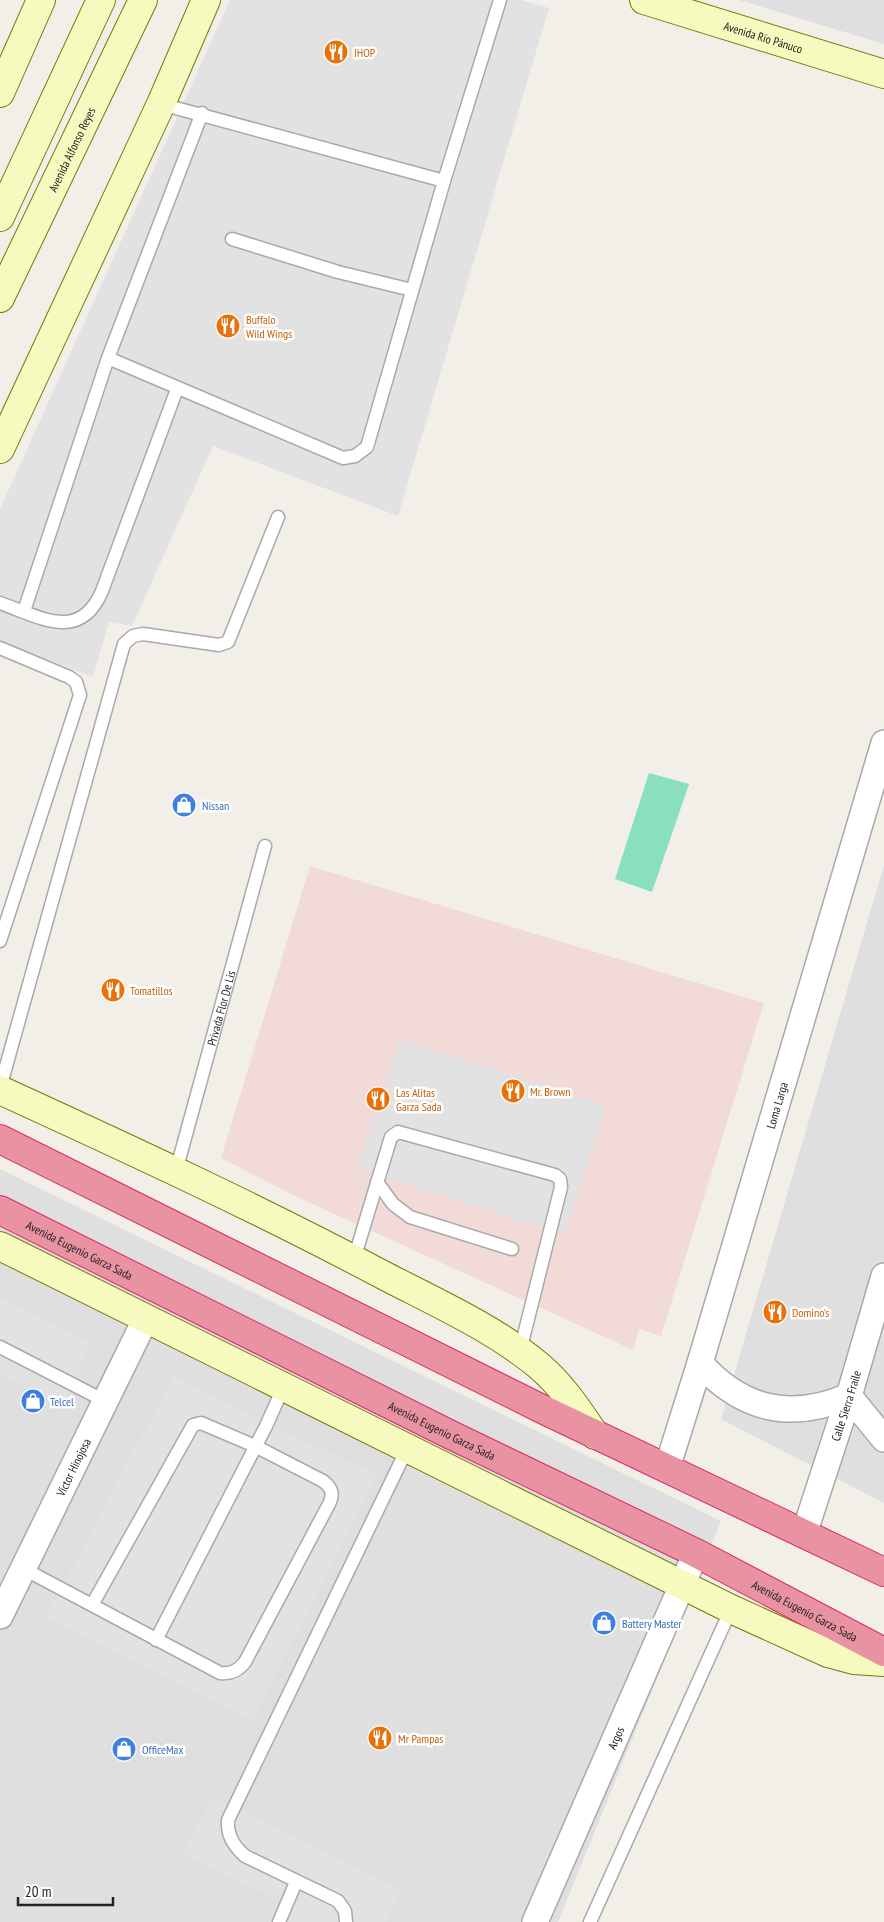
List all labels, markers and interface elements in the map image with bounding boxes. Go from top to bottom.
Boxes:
street label: Avenida Río Pánuco [722,18,805,56]
restaurant icon: IHOP [323,39,349,65]
place label: IHOP [354,45,376,60]
street label: Avenida Alfonso Reyes [45,104,98,194]
place label: Buffalo Wild Wings [246,312,292,341]
restaurant icon: Buffalo Wild Wings [215,313,241,339]
shop icon: Nissan [171,792,197,818]
place label: Nissan [202,798,229,813]
street label: Privada Flor De Lis [203,969,238,1047]
restaurant icon: Tomatillos [100,977,126,1003]
place label: Tomatillos [130,983,173,998]
restaurant icon: Mr. Brown [500,1078,526,1104]
street label: Loma Larga [763,1080,791,1130]
place label: Mr. Brown [530,1084,571,1099]
place label: Las Alitas Garza Sada [396,1085,442,1114]
restaurant icon: Las Alitas Garza Sada [365,1086,391,1112]
street label: Avenida Eugenio Garza Sada [24,1217,136,1283]
restaurant icon: Domino's [762,1299,788,1325]
place label: Domino's [792,1305,829,1320]
street label: Calle Sierra Fraile [827,1368,864,1443]
shop icon: Telcel [20,1388,46,1414]
place label: Telcel [50,1394,74,1409]
street label: Avenida Eugenio Garza Sada [386,1398,498,1463]
street label: Víctor Hinojosa [52,1435,94,1499]
street label: Avenida Eugenio Garza Sada [750,1576,860,1644]
shop icon: Battery Master [591,1610,617,1636]
place label: Battery Master [622,1616,683,1631]
street label: Argos [604,1724,627,1752]
restaurant icon: Mr Pampas [367,1725,393,1751]
place label: Mr Pampas [398,1731,443,1746]
shop icon: OfficeMax [111,1736,137,1762]
place label: OfficeMax [142,1742,183,1757]
scale bar [18,1874,112,1906]
text: 20 m [25,1882,51,1901]

